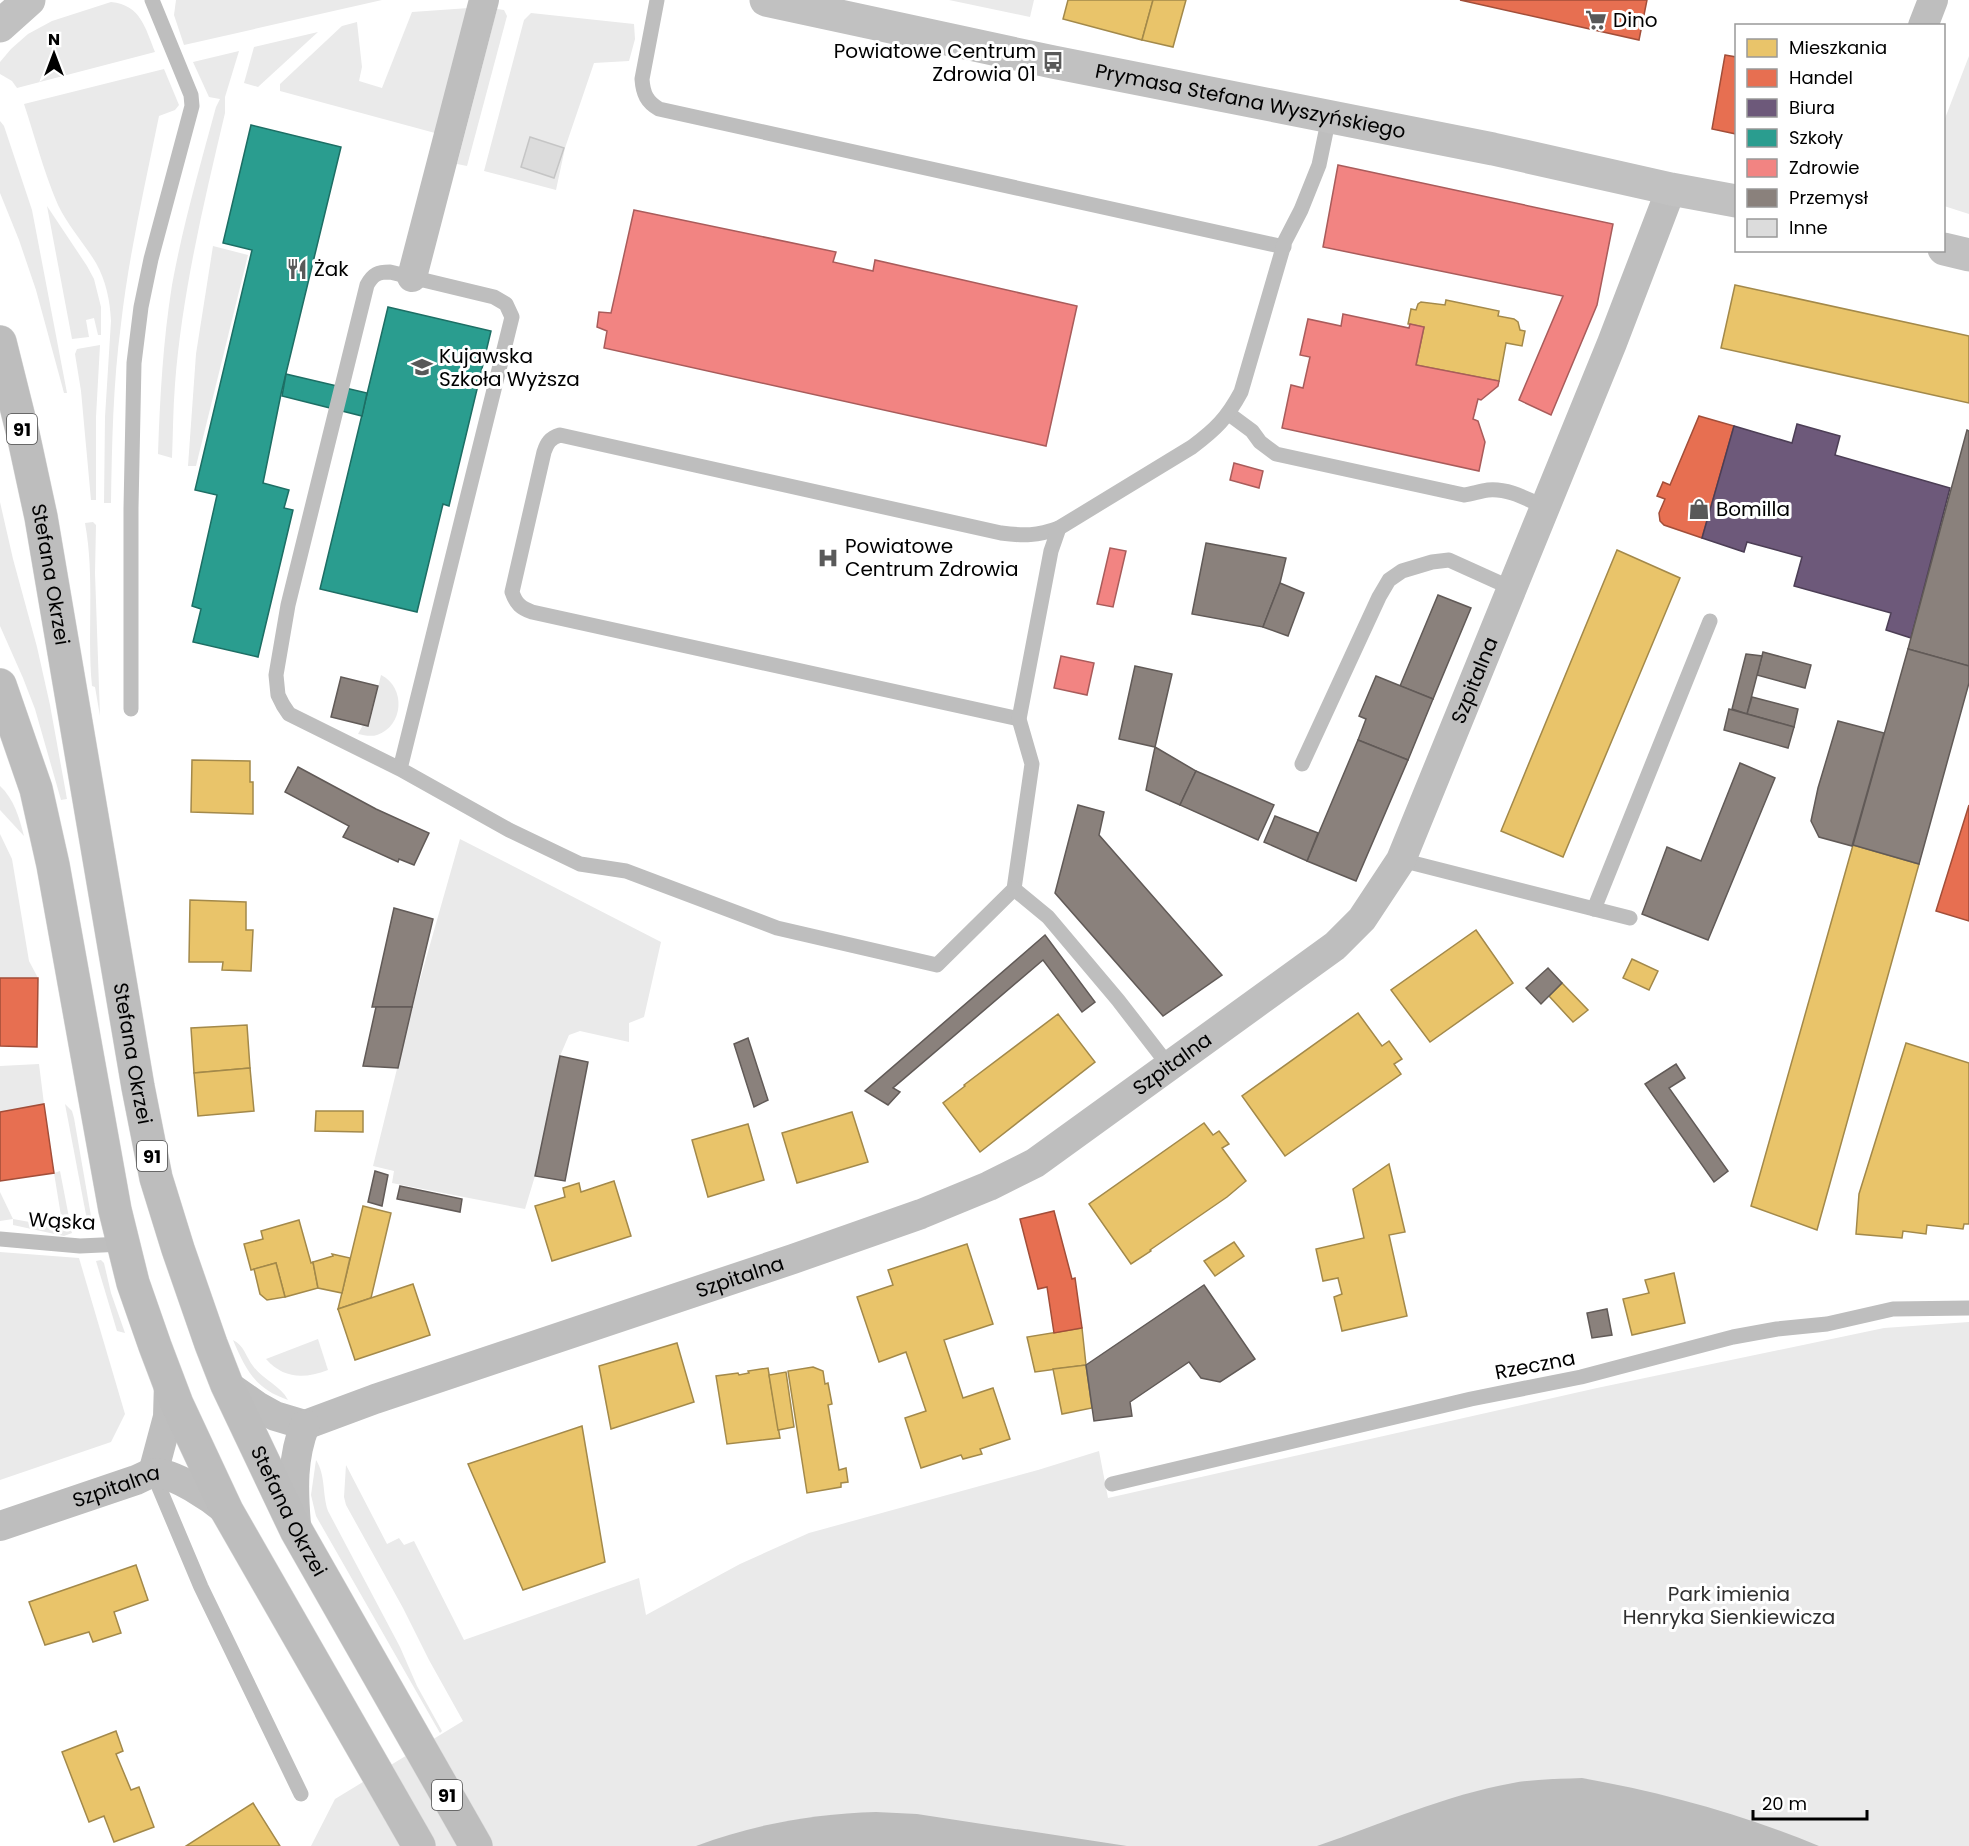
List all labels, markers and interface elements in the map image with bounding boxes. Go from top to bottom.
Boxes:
place label: Dino [1613,6,1658,34]
supermarket icon: Dino [1584,8,1608,32]
north arrow [24,24,84,84]
legend [1735,24,1945,252]
text: N [48,28,60,51]
text: Mieszkania [1789,35,1887,60]
place label: Powiatowe Centrum Zdrowia 01 [834,37,1036,88]
bus stop icon: Powiatowe Centrum Zdrowia 01 [1041,50,1065,74]
street label: Prymasa Stefana Wyszyńskiego [1093,57,1408,145]
text: Handel [1789,65,1853,90]
text: Biura [1789,95,1835,120]
text: Szkoły [1789,125,1843,150]
text: Zdrowie [1789,155,1860,180]
text: Przemysł [1789,185,1869,210]
text: Inne [1789,215,1828,240]
place label: Żak [314,255,349,283]
restaurant icon: Żak [285,257,309,281]
place label: Kujawska Szkoła Wyższa [439,342,580,393]
school or university icon: Kujawska Szkoła Wyższa [410,355,434,379]
road number: 91 [7,414,37,444]
place label: Bomilla [1716,495,1790,523]
shop icon: Bomilla [1687,497,1711,521]
street label: Stefana Okrzei [24,501,77,647]
place label: Powiatowe Centrum Zdrowia [845,532,1019,583]
hospital icon: Powiatowe Centrum Zdrowia [816,546,840,570]
street label: Szpitalna [1444,633,1505,728]
street label: Stefana Okrzei [106,981,159,1127]
street label: Szpitalna [1127,1026,1217,1102]
road number: 91 [137,1141,167,1171]
street label: Wąska [28,1205,96,1237]
street label: Szpitalna [692,1249,788,1305]
street label: Rzeczna [1492,1344,1578,1386]
street label: Stefana Okrzei [244,1441,334,1582]
street label: Szpitalna [69,1458,161,1514]
park label: Park imienia Henryka Sienkiewicza [1623,1580,1835,1631]
road number: 91 [432,1780,462,1810]
scale bar [1753,1783,1867,1821]
text: 20 m [1762,1791,1807,1816]

